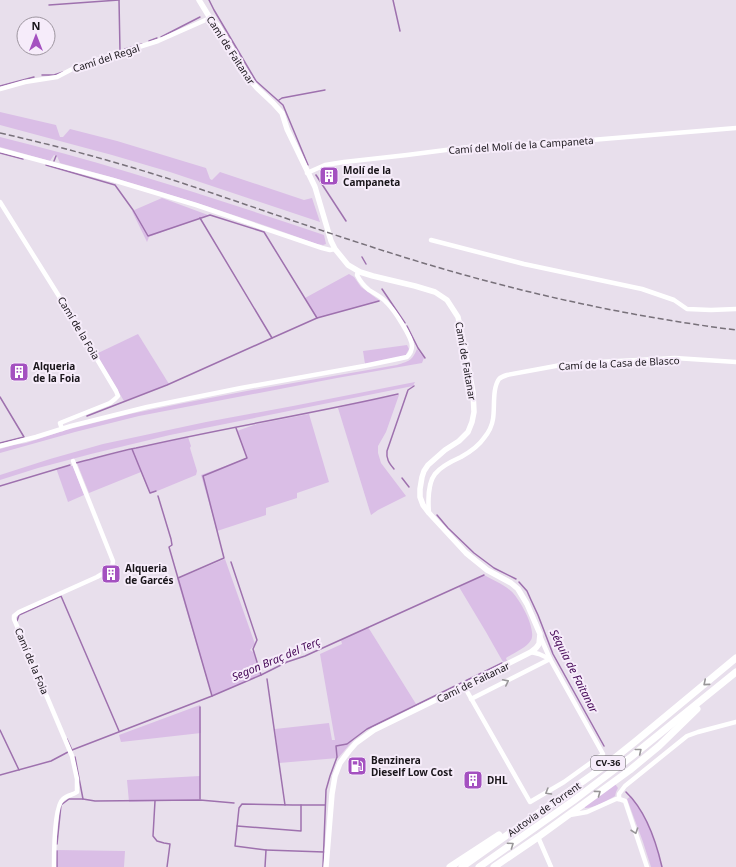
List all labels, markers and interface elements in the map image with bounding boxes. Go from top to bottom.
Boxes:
street label: Camí de Faitanar [204,13,258,87]
north arrow [16,16,56,56]
text: N [32,18,40,33]
street label: Camí del Regal [71,41,141,75]
street label: Camí del Molí de la Campaneta [448,133,594,157]
place label: Molí de la Campaneta [343,163,400,189]
building icon: Molí de la Campaneta [318,165,340,187]
street label: Camí de la Foia [55,294,103,362]
street label: Camí de Faitanar [452,321,480,401]
street label: Camí de la Casa de Blasco [558,353,680,373]
place label: Alqueria de la Foia [33,359,80,385]
building icon: Alqueria de la Foia [8,361,30,383]
place label: Alqueria de Garcés [125,561,174,587]
building icon: Alqueria de Garcés [100,563,122,585]
street label: Camí de la Foia [12,626,52,696]
water label: Séquia de Faitanar [547,627,602,716]
water label: Segon Braç del Terç [229,633,323,684]
street label: Camí de Faitanar [434,658,512,706]
one-way arrow [703,678,711,685]
one-way arrow [501,679,509,687]
one-way arrow [634,749,641,756]
place label: Benzinera Dieself Low Cost [371,753,453,779]
fuel station icon: Benzinera Dieself Low Cost [346,755,368,777]
road number: CV-36 [591,756,625,770]
building icon: DHL [462,769,484,791]
place label: DHL [487,773,508,787]
street label: Autovia de Torrent [504,778,584,840]
one-way arrow [545,787,552,795]
one-way arrow [594,791,601,798]
one-way arrow [630,828,639,835]
one-way arrow [507,843,514,850]

